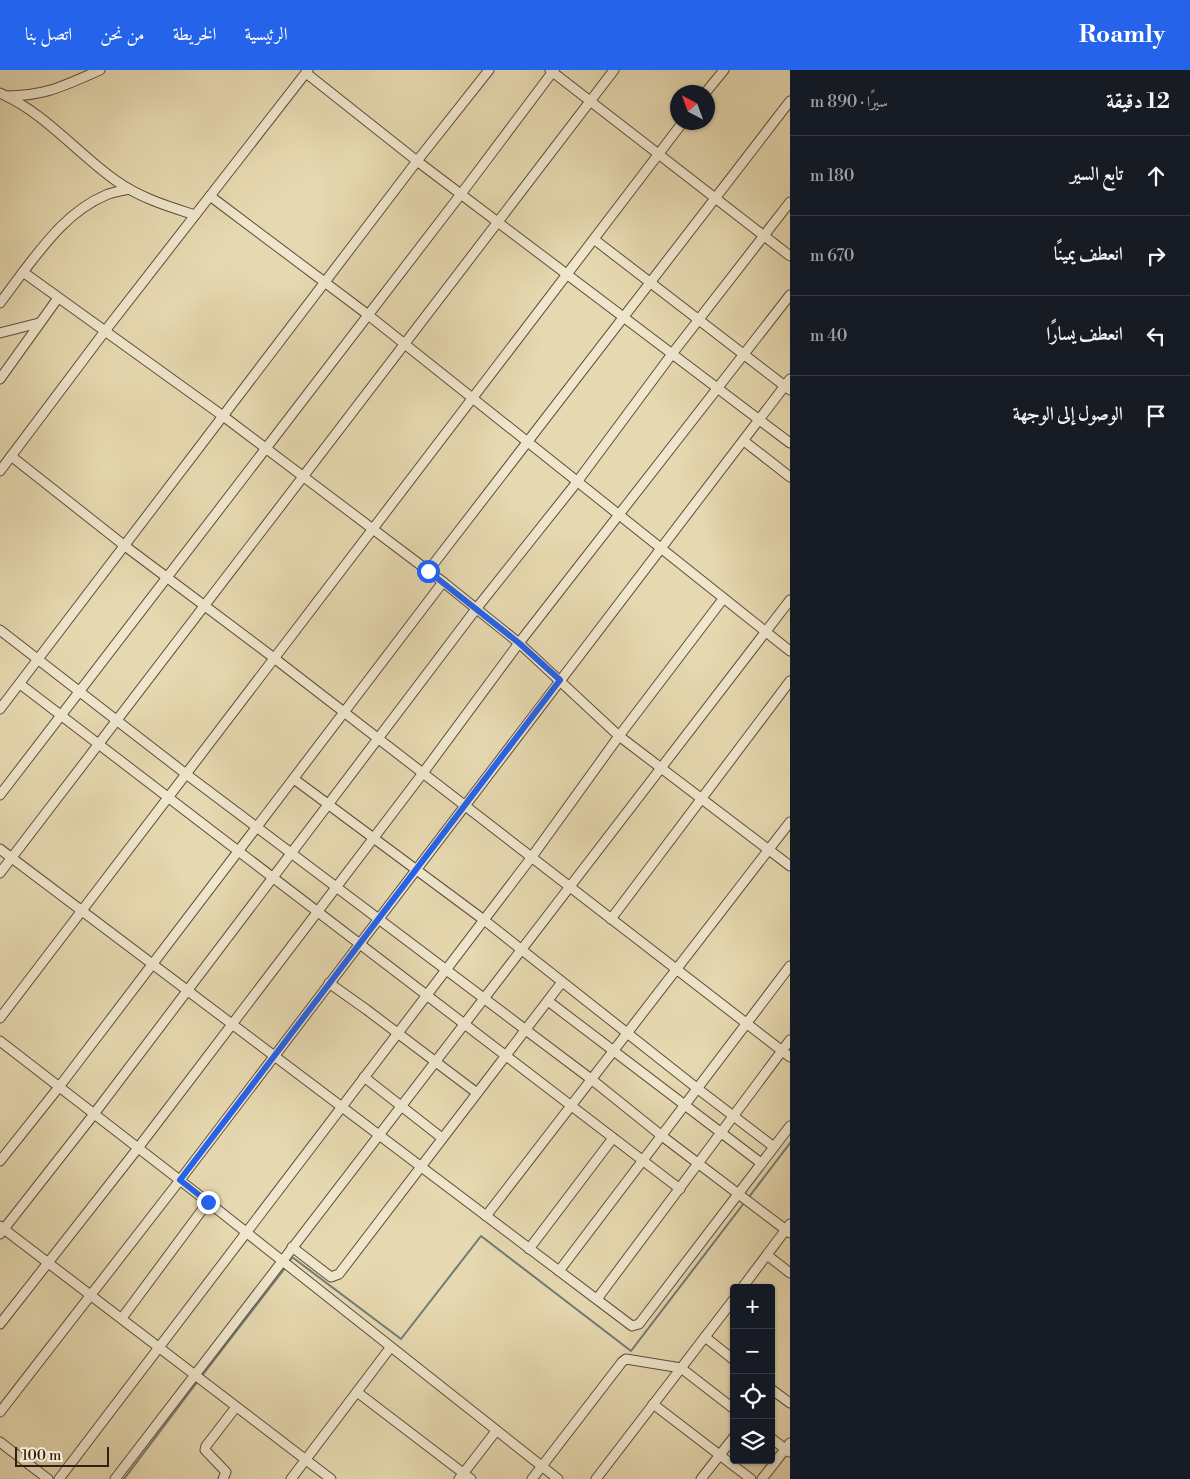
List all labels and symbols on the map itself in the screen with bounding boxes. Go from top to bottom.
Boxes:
north arrow [670,85,715,130]
route start [417,560,440,583]
route end [197,1191,220,1214]
scale bar [15,1444,109,1467]

